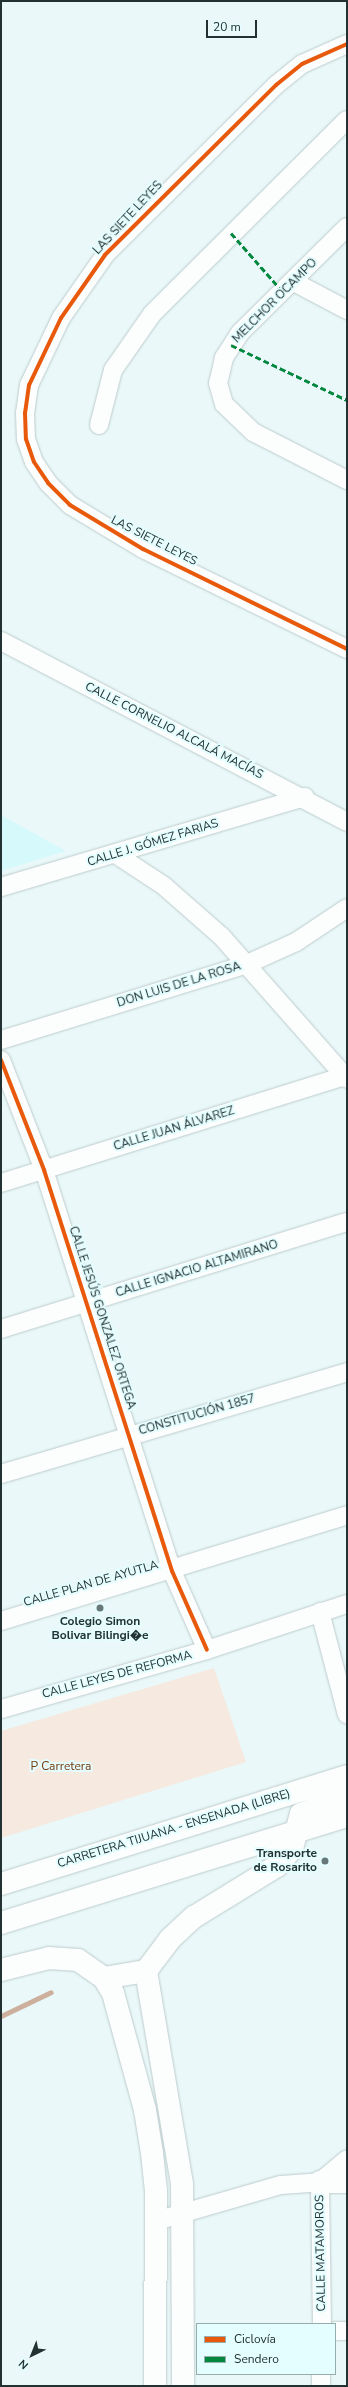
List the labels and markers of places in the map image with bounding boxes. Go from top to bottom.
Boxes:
marker: Colegio Simon Bolivar Bilingi�e [95,1603,105,1613]
place label: Colegio Simon Bolivar Bilingi�e [52,1615,148,1643]
place label: Transporte de Rosarito [253,1847,317,1875]
marker: Transporte de Rosarito [320,1856,330,1866]

